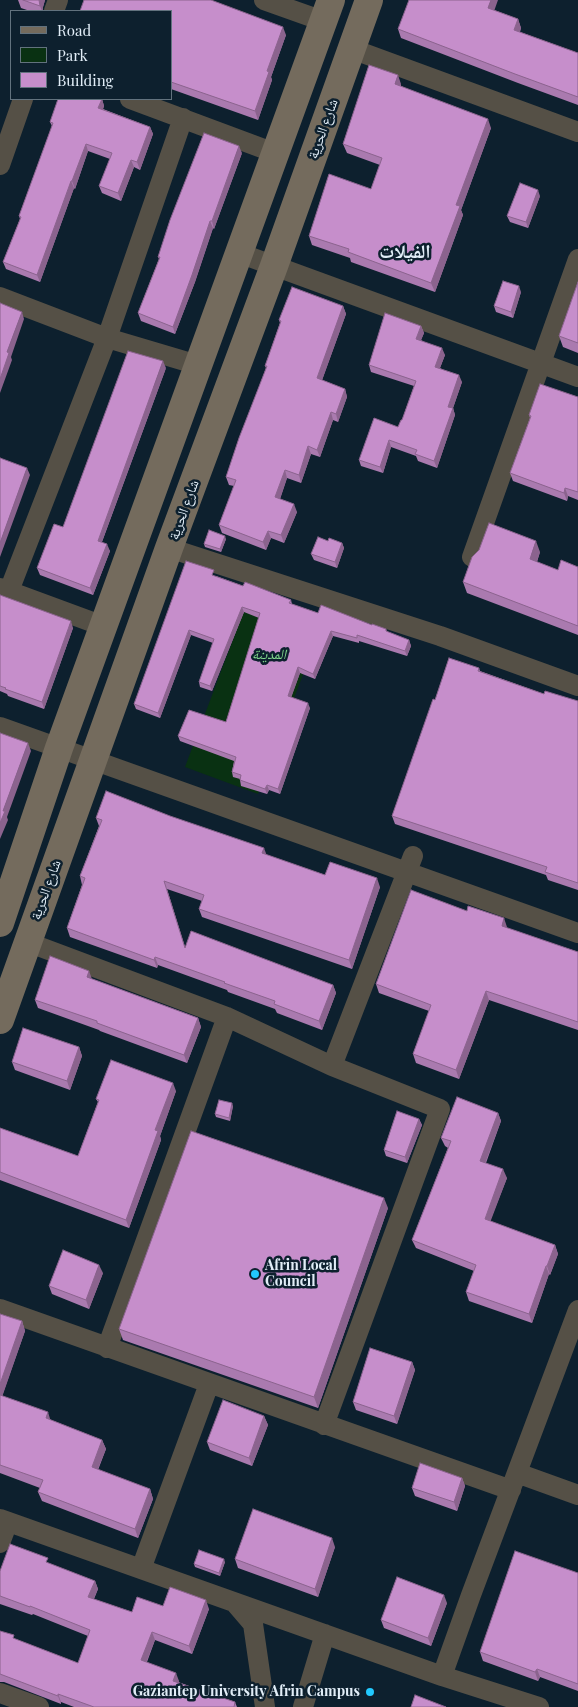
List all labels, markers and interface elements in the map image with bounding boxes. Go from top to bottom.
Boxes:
legend [10,10,172,100]
text: Road [57,20,91,40]
text: Park [57,45,88,65]
text: Building [57,70,113,90]
street label: شارع الحرية [304,97,342,161]
district label: الفيلات [379,241,431,263]
street label: شارع الحرية [165,478,203,542]
park label: المدينة [252,647,286,663]
street label: شارع الحرية [27,858,65,922]
place label: Afrin Local Council [265,1258,337,1290]
marker: Afrin Local Council [249,1268,261,1280]
place label: Gaziantep University Afrin Campus [133,1684,360,1700]
marker: Gaziantep University Afrin Campus [364,1686,376,1698]

